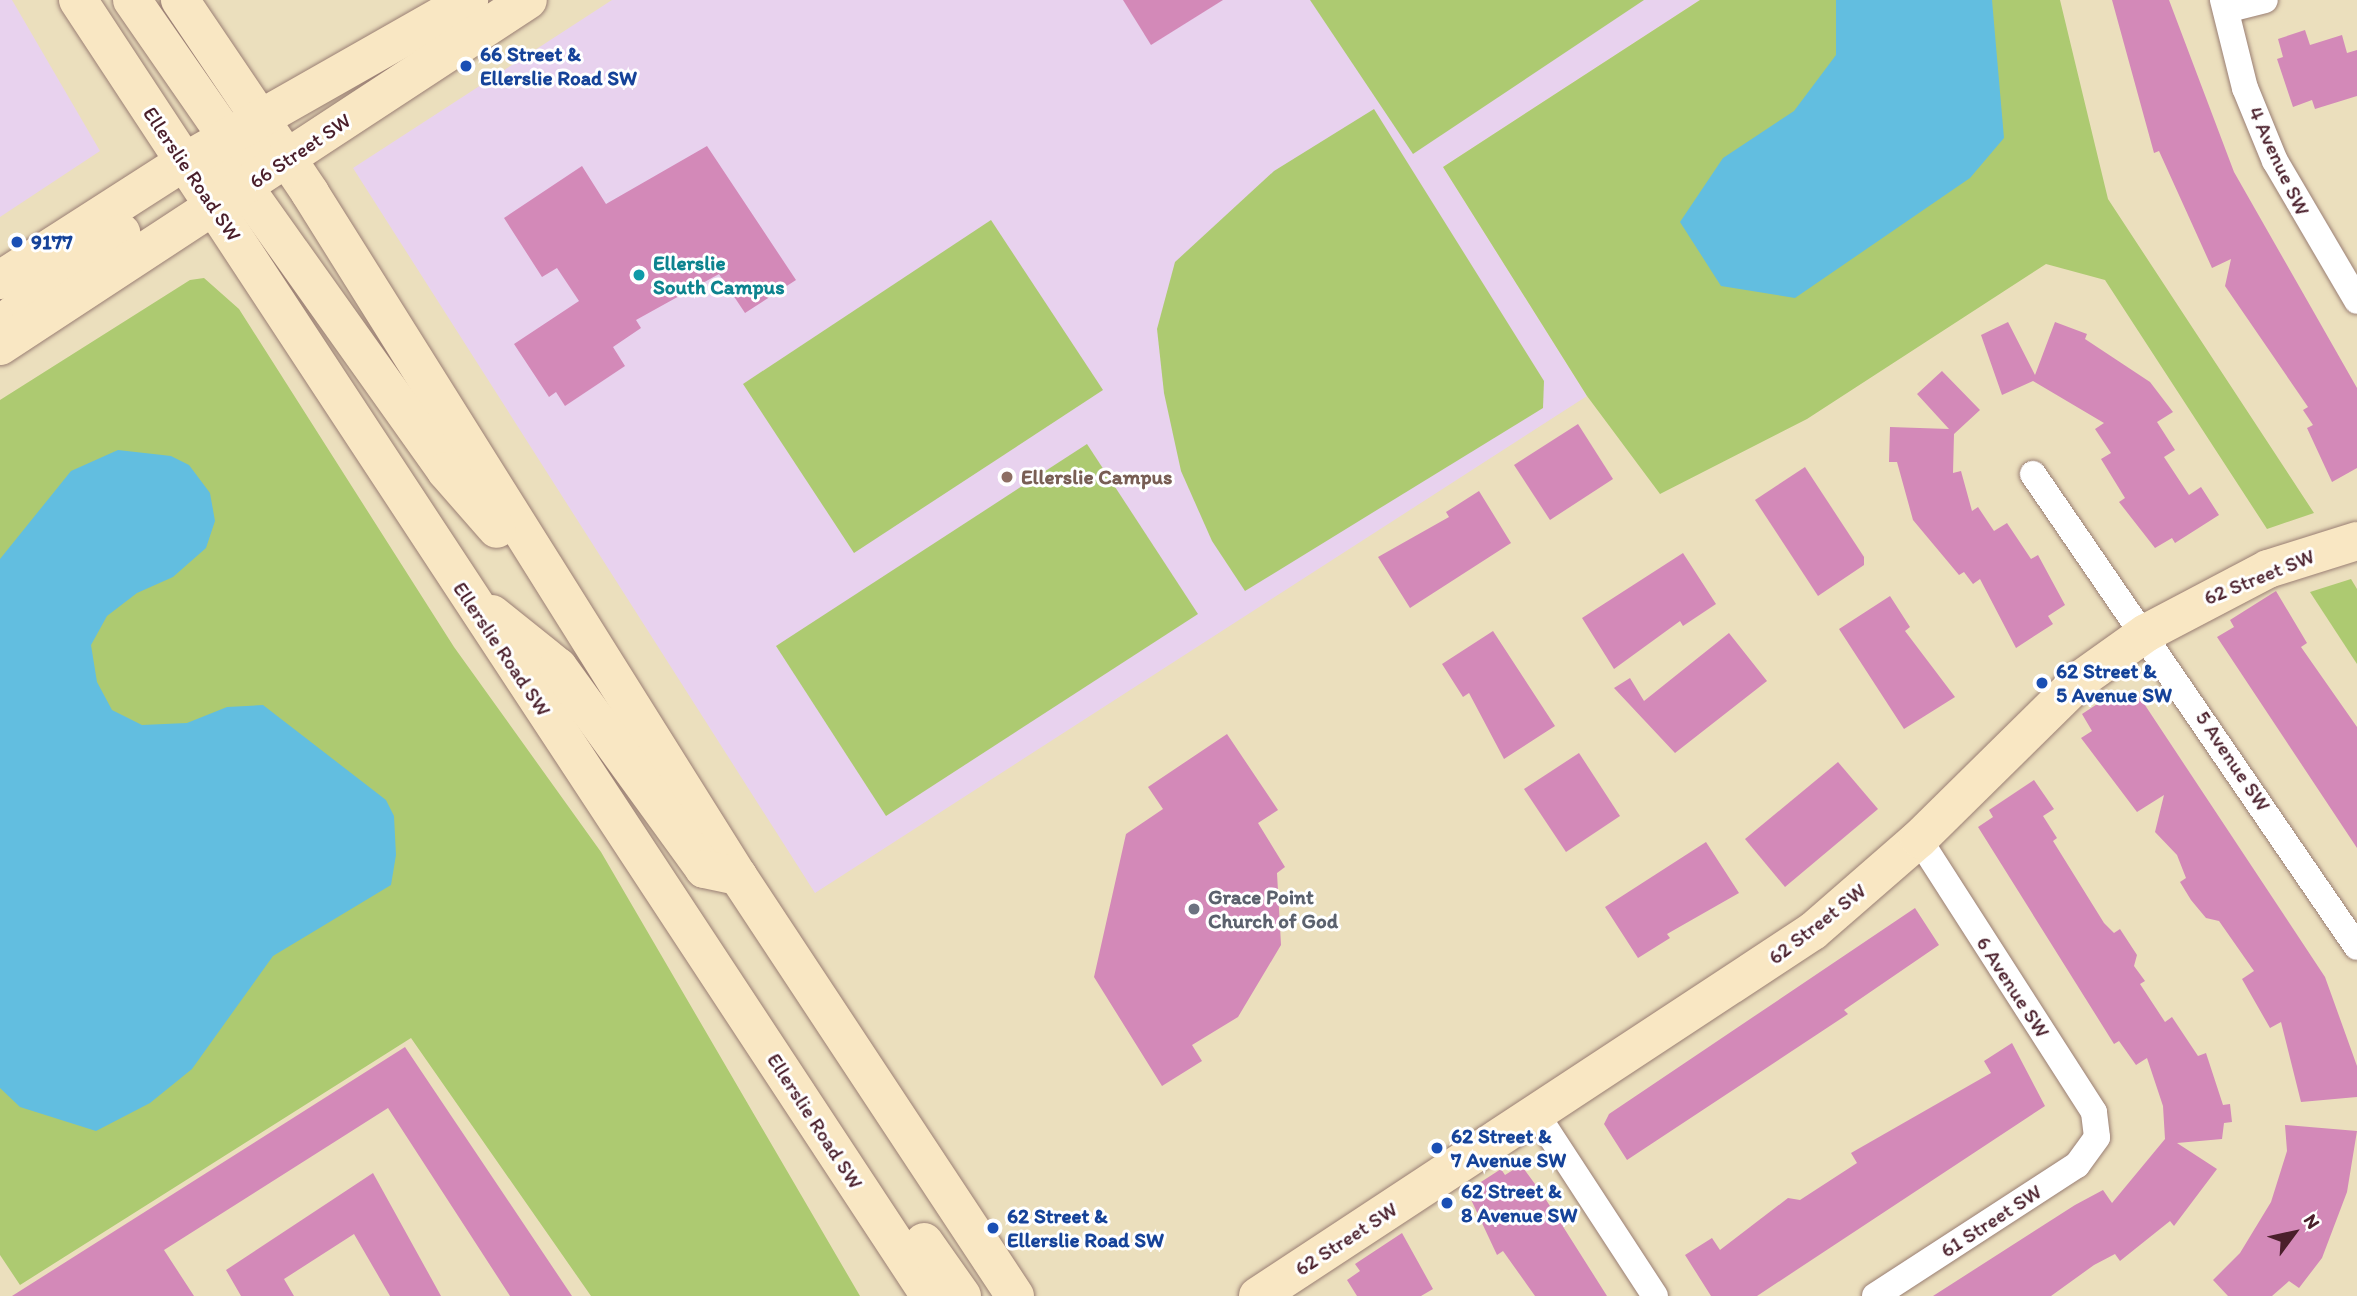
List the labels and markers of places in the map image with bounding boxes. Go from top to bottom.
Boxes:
place label: 66 Street & Ellerslie Road SW [480,41,637,91]
marker: 66 Street & Ellerslie Road SW [458,58,474,74]
place label: 9177 [31,229,73,255]
marker: 9177 [9,234,25,250]
place label: Ellerslie South Campus [653,250,784,300]
marker: Ellerslie South Campus [631,267,647,283]
place label: Ellerslie Campus [1021,464,1172,490]
marker: Ellerslie Campus [999,469,1015,485]
place label: 62 Street & 5 Avenue SW [2056,658,2172,708]
marker: 62 Street & 5 Avenue SW [2034,675,2050,691]
place label: Grace Point Church of God [1208,884,1338,934]
marker: Grace Point Church of God [1186,901,1202,917]
place label: 62 Street & 7 Avenue SW [1451,1123,1566,1173]
marker: 62 Street & 7 Avenue SW [1429,1140,1445,1156]
place label: 62 Street & 8 Avenue SW [1461,1178,1577,1228]
marker: 62 Street & 8 Avenue SW [1439,1195,1455,1211]
place label: 62 Street & Ellerslie Road SW [1007,1203,1164,1253]
marker: 62 Street & Ellerslie Road SW [985,1220,1001,1236]

